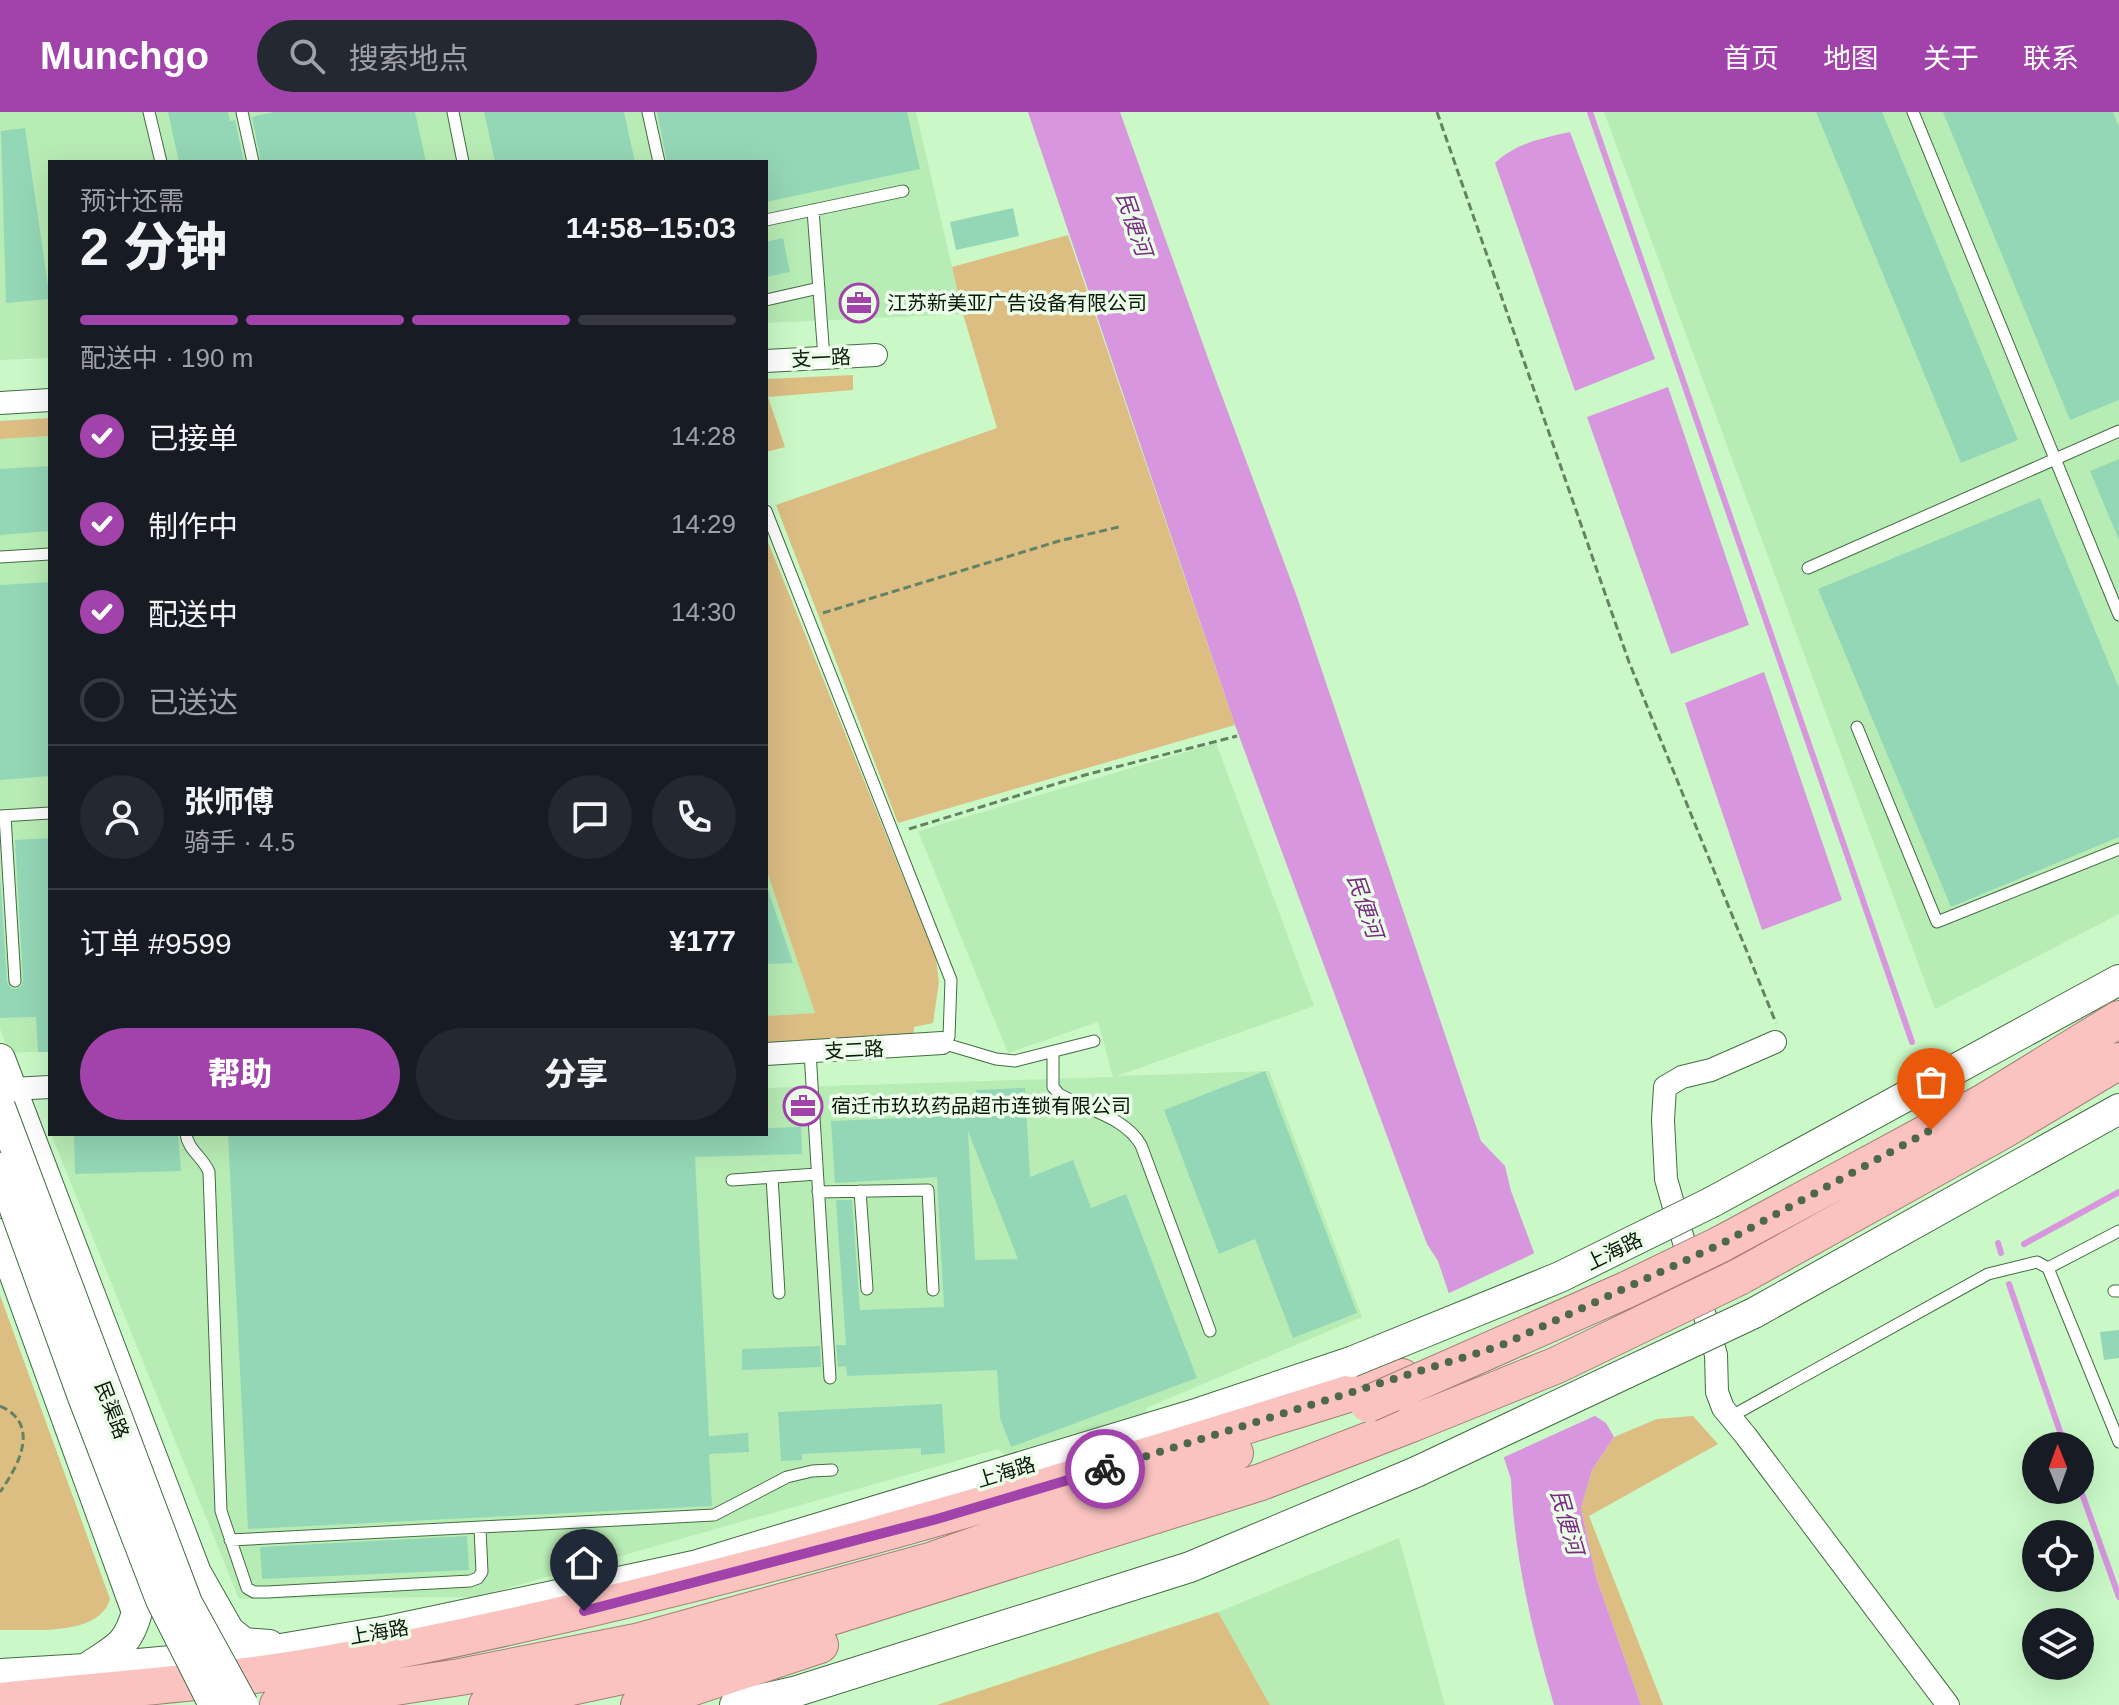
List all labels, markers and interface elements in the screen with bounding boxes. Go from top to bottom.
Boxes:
search box [257,20,817,92]
icon: search [285,34,329,78]
text: Munchgo [40,35,209,77]
text: 搜索地点 [349,42,469,75]
text: 首页 [1723,43,1779,74]
text: 地图 [1823,43,1879,74]
text: 关于 [1923,43,1979,74]
text: 联系 [2023,43,2079,74]
text: 预计还需 [80,186,184,216]
water label: 民便河 [1111,189,1158,263]
text: 14:58–15:03 [566,211,736,244]
text: 2 分钟 [80,218,227,276]
office icon: 江苏新美亚广告设备有限公司 [838,282,880,324]
place label: 江苏新美亚广告设备有限公司 [887,292,1147,314]
text: 配送中 · 190 m [80,343,253,373]
street label: 支一路 [790,345,852,371]
icon: check [80,414,124,458]
text: 14:28 [671,421,736,451]
text: 已接单 [148,422,238,455]
icon: check [80,502,124,546]
text: 14:29 [671,509,736,539]
text: 制作中 [148,510,238,543]
icon: check [80,590,124,634]
text: 14:30 [671,597,736,627]
text: 配送中 [148,598,238,631]
text: 已送达 [148,686,238,719]
button: person [80,775,164,859]
button: chat [548,775,632,859]
button: phone [652,775,736,859]
text: 张师傅 [184,785,274,818]
text: 骑手 · 4.5 [184,827,295,857]
water label: 民便河 [1342,871,1389,945]
text: ¥177 [669,924,736,957]
text: 订单 #9599 [80,927,232,960]
button: 帮助 [80,1028,400,1120]
button: 分享 [416,1028,736,1120]
street label: 支二路 [823,1037,885,1063]
pin [1897,1048,1965,1130]
icon: bag [1909,1060,1953,1104]
office icon: 宿迁市玖玖药品超市连锁有限公司 [782,1085,824,1127]
place label: 宿迁市玖玖药品超市连锁有限公司 [831,1095,1131,1117]
street label: 上海路 [1582,1228,1646,1274]
street label: 民渠路 [91,1378,133,1442]
courier [1065,1429,1145,1509]
north arrow [2022,1432,2094,1504]
map controls [2022,1432,2094,1680]
icon: bike [1083,1447,1127,1491]
street label: 上海路 [974,1453,1038,1491]
water label: 民便河 [1546,1487,1589,1561]
button: locate [2022,1520,2094,1592]
pin [550,1529,618,1611]
icon: home [562,1541,606,1585]
button: layers [2022,1608,2094,1680]
street label: 上海路 [348,1616,410,1648]

